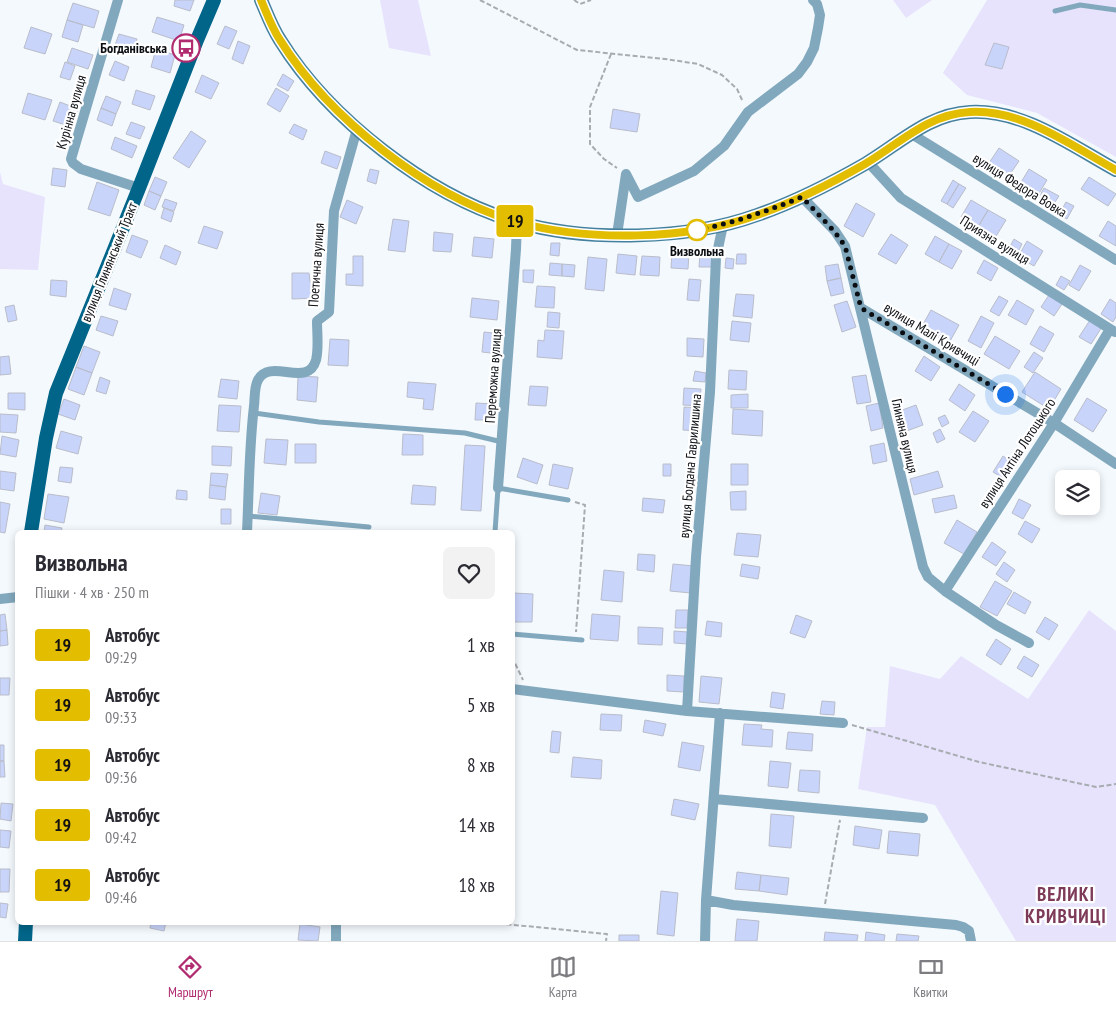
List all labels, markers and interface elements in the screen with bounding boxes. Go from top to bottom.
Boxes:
bus stop icon: Богданівська [171,33,201,63]
place label: Богданівська [100,39,167,57]
street label: Курінна вулиця [52,73,90,151]
street label: вулиця Федора Вовка [970,149,1070,221]
street label: вулиця Глинянський Тракт [77,199,141,325]
line badge: 19 [492,205,538,237]
text: 19 [506,209,524,232]
street label: Приязна вулиця [957,212,1033,268]
marker: Визвольна [686,219,708,241]
street label: Поетична вулиця [304,222,328,308]
place label: Визвольна [670,242,724,260]
street label: вулиця Малі Кривчиці [881,298,983,370]
street label: Переможна вулиця [481,328,505,424]
your location [993,382,1018,407]
street label: вулиця Богдана Гаврилишина [675,393,705,539]
street label: вулиця Антіна Лотоцького [975,395,1059,511]
street label: Глиняна вулиця [888,397,922,475]
map controls [1055,470,1100,515]
button: layers [1055,470,1100,515]
text: Визвольна [35,547,128,578]
button: heart [443,547,495,599]
text: Пішки · 4 хв · 250 m [35,582,149,602]
text: Автобус [105,623,160,647]
text: 19 [54,633,71,656]
text: 1 хв [467,633,495,657]
text: 09:29 [105,647,137,667]
text: Автобус [105,683,160,707]
text: 19 [54,693,71,716]
text: 5 хв [467,693,495,717]
text: 09:33 [105,707,137,727]
text: Автобус [105,743,160,767]
text: 19 [54,753,71,776]
text: 8 хв [467,753,495,777]
text: 09:36 [105,767,137,787]
text: Автобус [105,803,160,827]
text: 19 [54,813,71,836]
text: 14 хв [458,813,495,837]
text: 09:42 [105,827,137,847]
text: Автобус [105,863,160,887]
text: 19 [54,873,71,896]
text: 18 хв [458,873,495,897]
district label: ВЕЛИКІ КРИВЧИЦІ [1025,882,1107,928]
text: 09:46 [105,887,137,907]
tab: Маршрут [168,953,213,1001]
tab: Карта [549,953,577,1001]
tab: Квитки [913,953,948,1001]

